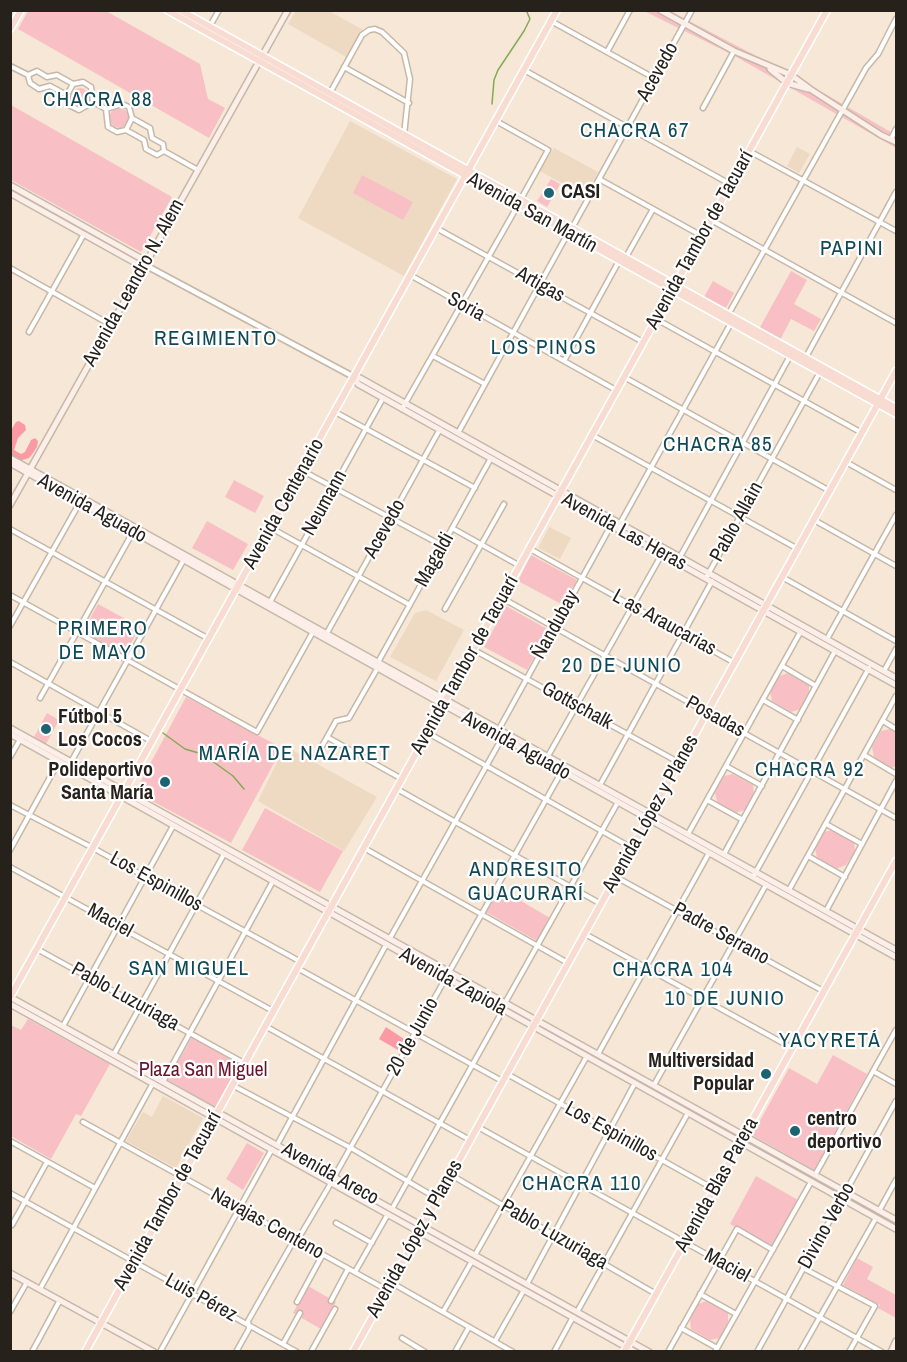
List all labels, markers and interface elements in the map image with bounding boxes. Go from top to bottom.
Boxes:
street label: Acevedo [632,38,684,106]
district label: CHACRA 88 [43,87,153,113]
district label: CHACRA 67 [580,118,690,144]
street label: Avenida Tambor de Tacuarí [641,146,759,334]
street label: Avenida San Martín [463,167,601,259]
place label: CASI [561,181,600,205]
marker: CASI [542,186,556,200]
street label: Avenida Leandro N. Alem [78,195,190,371]
district label: PAPINI [820,236,884,262]
street label: Artigas [511,262,569,308]
street label: Soria [443,287,489,327]
district label: REGIMIENTO [154,326,278,352]
district label: LOS PINOS [491,335,597,361]
district label: CHACRA 85 [663,432,773,458]
street label: Avenida Centenario [238,435,330,573]
street label: Neumann [297,466,353,540]
street label: Avenida Aguado [33,469,151,549]
street label: Pablo Allain [705,478,769,566]
street label: Avenida Las Heras [557,488,691,576]
street label: Acevedo [359,495,411,563]
street label: Magaldi [410,529,460,591]
street label: Avenida Tambor de Tacuarí [406,571,524,759]
street label: L as Araucarias [608,585,720,661]
street label: Ñandubay [527,586,585,664]
district label: PRIMERO DE MAYO [58,616,148,666]
district label: 20 DE JUNIO [562,653,682,679]
street label: Gottschalk [537,677,617,735]
street label: Posadas [681,691,749,743]
place label: Fútbol 5 Los Cocos [58,706,142,753]
street label: Avenida Aguado [457,706,575,786]
marker: Fútbol 5 Los Cocos [39,722,53,736]
street label: Avenida López y Planes [598,731,704,897]
district label: MARÍA DE NAZARET [199,741,391,767]
district label: CHACRA 92 [755,757,865,783]
place label: Polideportivo Santa María [48,759,153,806]
marker: Polideportivo Santa María [158,775,172,789]
street label: Los Espinillos [106,847,206,917]
district label: ANDRESITO GUACURARÍ [468,857,584,907]
street label: Padre Serrano [669,898,773,970]
street label: Maciel [83,899,137,943]
street label: Avenida Zapiola [395,943,511,1021]
district label: SAN MIGUEL [128,956,250,982]
district label: CHACRA 104 [612,957,734,983]
street label: Pablo Luzuriaga [67,958,183,1036]
district label: 10 DE JUNIO [665,986,785,1012]
street label: 20 de Junio [382,994,444,1080]
district label: YACYRETÁ [779,1028,881,1054]
place label: Multiversidad Popular [648,1050,754,1097]
park label: Plaza San Miguel [139,1059,267,1083]
marker: Multiversidad Popular [759,1067,773,1081]
street label: Los Espinillos [561,1097,661,1167]
street label: Avenida Tambor de Tacuarí [109,1107,227,1295]
place label: centro deportivo [807,1108,882,1155]
street label: Avenida Blas Parera [670,1114,764,1256]
marker: centro deportivo [788,1124,802,1138]
street label: Avenida Areco [277,1137,383,1211]
street label: Avenida López y Planes [362,1156,468,1322]
district label: CHACRA 110 [522,1171,642,1197]
street label: Divino Verbo [794,1179,860,1273]
street label: Navajas Centeno [206,1183,328,1265]
street label: Pablo Luzuriaga [496,1195,612,1275]
street label: Maciel [700,1244,754,1288]
street label: Luis Pérez [161,1269,241,1327]

